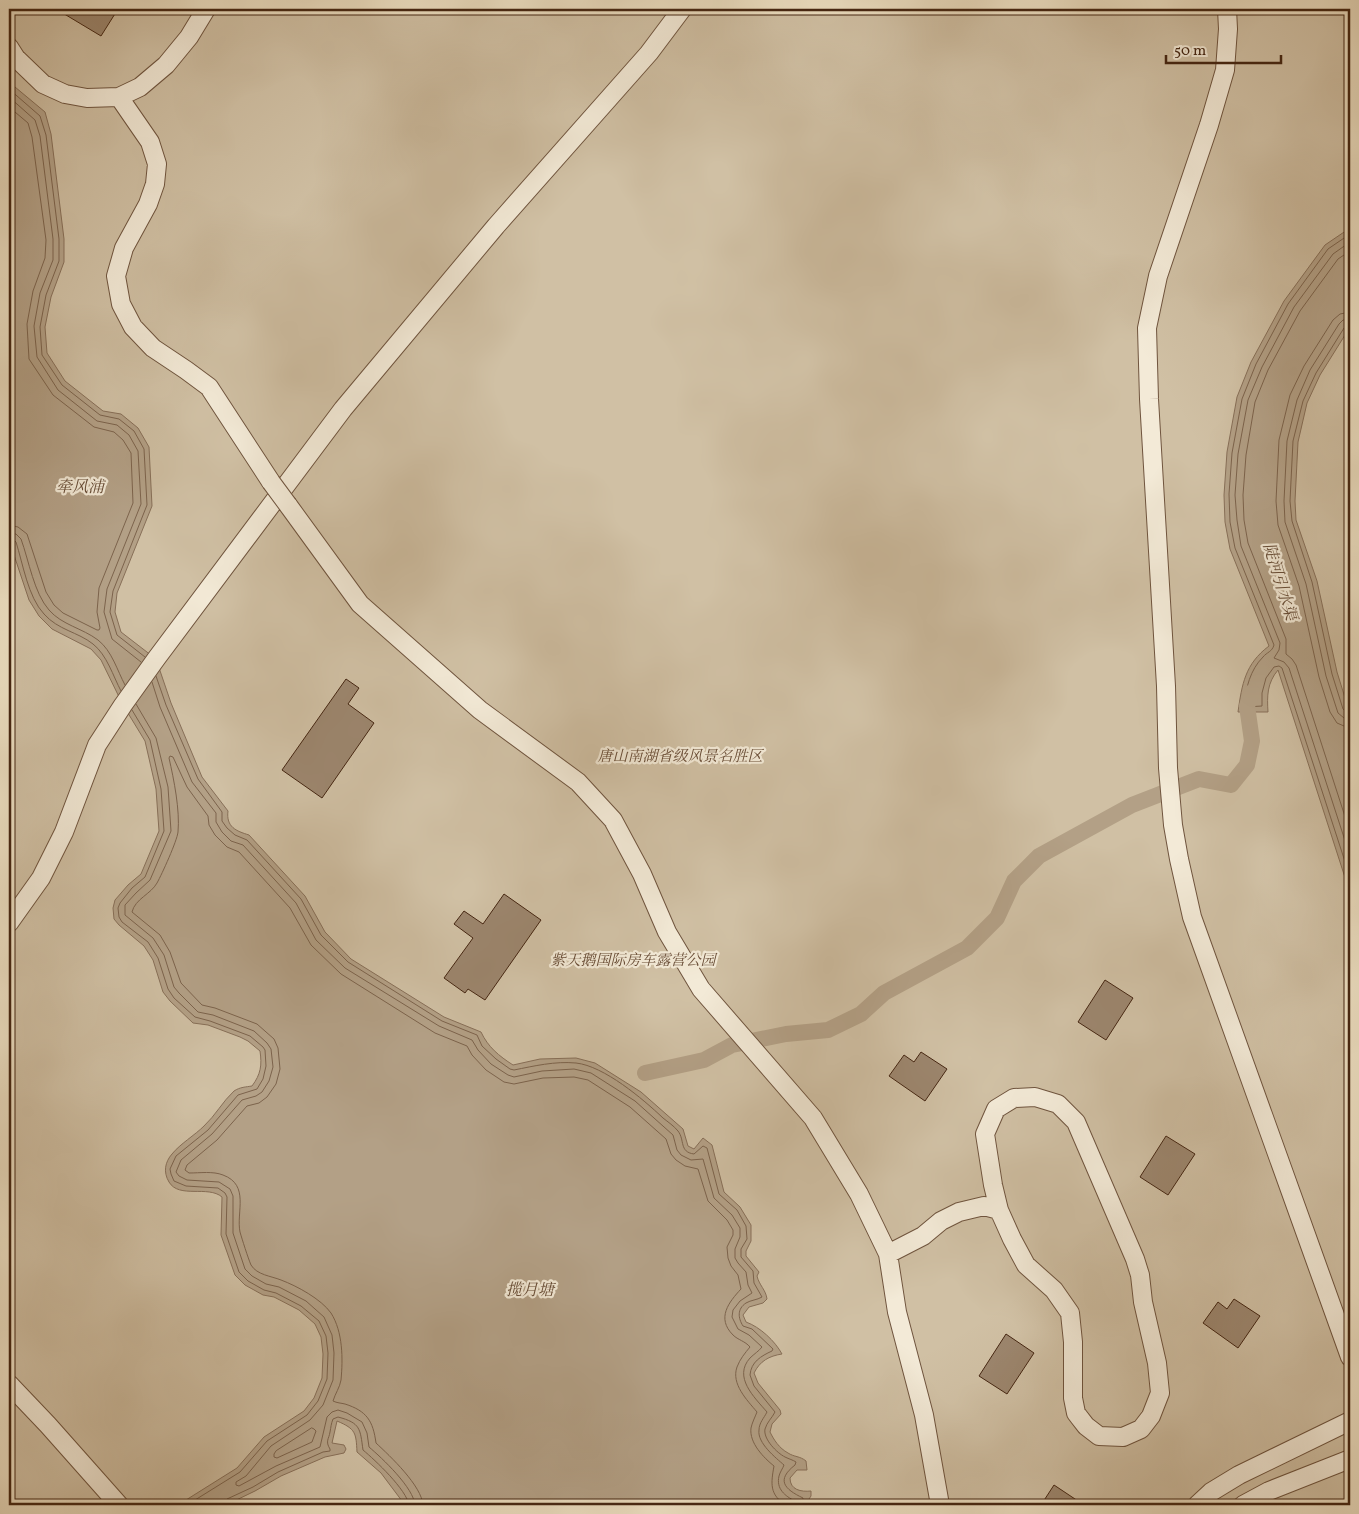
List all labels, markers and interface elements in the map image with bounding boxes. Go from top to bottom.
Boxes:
scale bar [1166,32,1282,64]
text: 50 m [1174,41,1206,62]
water label: 牵风浦 [56,477,107,499]
water label: 陡河引水渠 [1257,541,1302,625]
park label: 唐山南湖省级风景名胜区 [597,747,764,768]
park label: 紫天鹅国际房车露营公园 [550,951,717,972]
water label: 揽月塘 [506,1280,557,1302]

